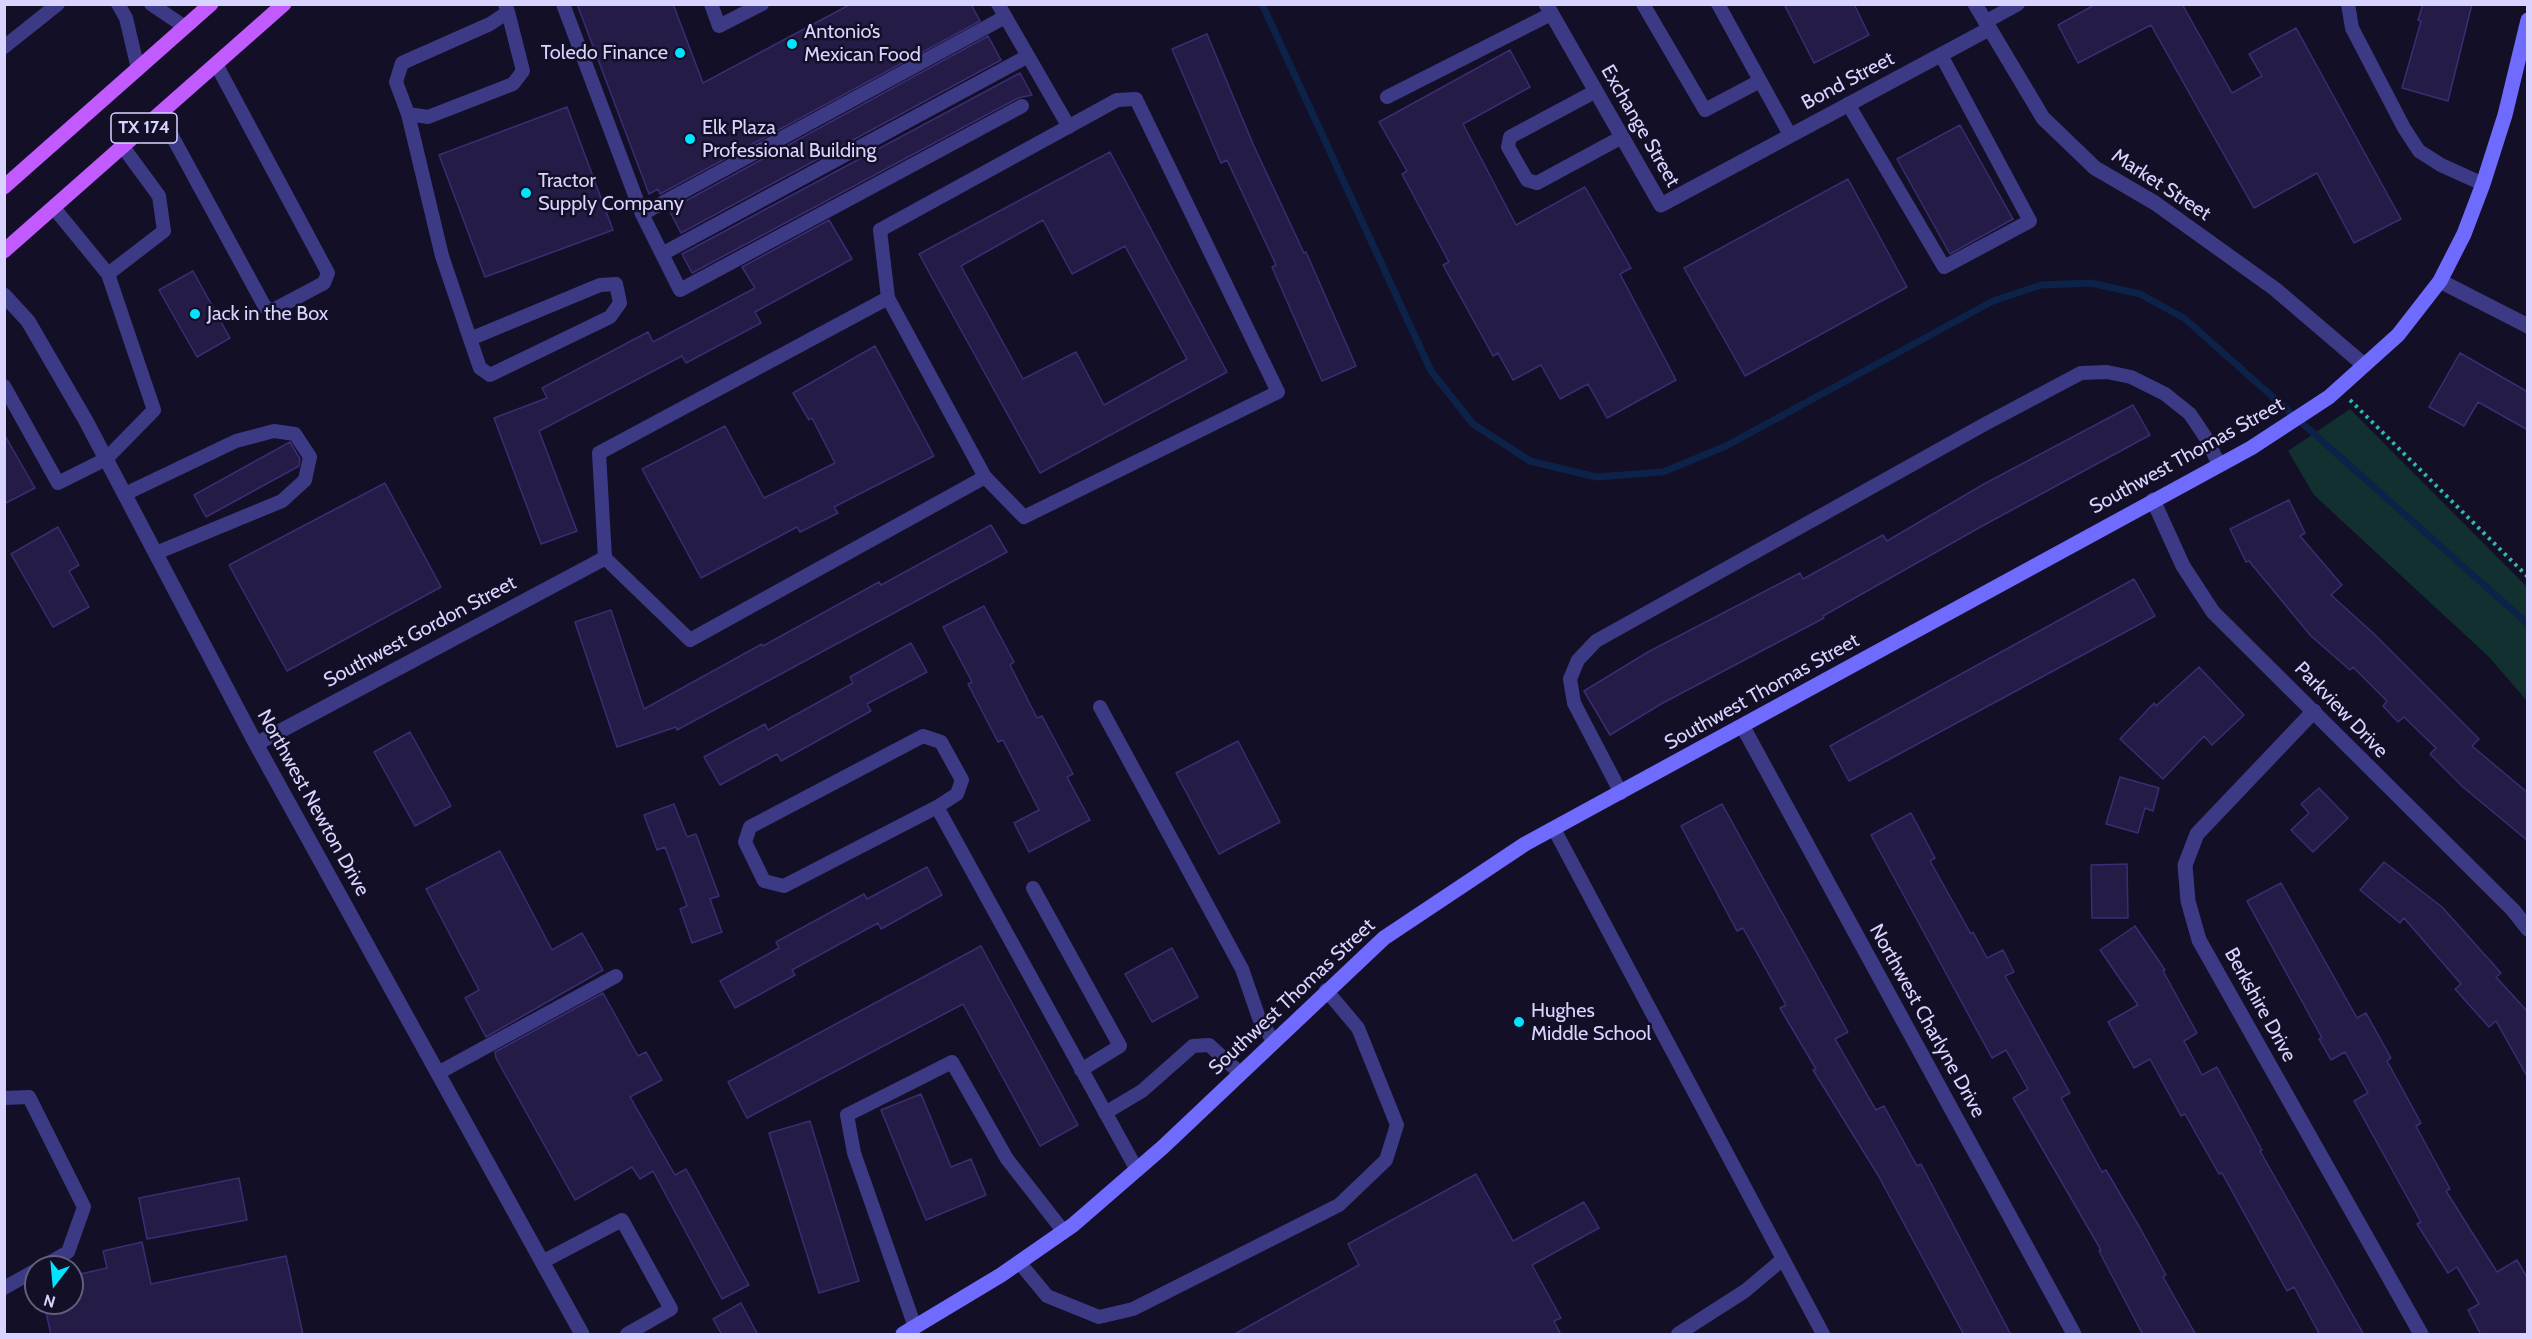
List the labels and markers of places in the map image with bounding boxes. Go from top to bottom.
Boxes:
place label: Antonio’s Mexican Food [804,20,921,67]
marker: Antonio’s Mexican Food [785,37,799,51]
place label: Toledo Finance [541,41,668,65]
marker: Toledo Finance [673,46,687,60]
place label: Elk Plaza Professional Building [702,116,876,163]
marker: Elk Plaza Professional Building [683,132,697,146]
place label: Tractor Supply Company [538,169,684,216]
marker: Tractor Supply Company [519,186,533,200]
place label: Jack in the Box [207,302,328,326]
marker: Jack in the Box [188,307,202,321]
place label: Hughes Middle School [1531,999,1651,1046]
marker: Hughes Middle School [1512,1015,1526,1029]

